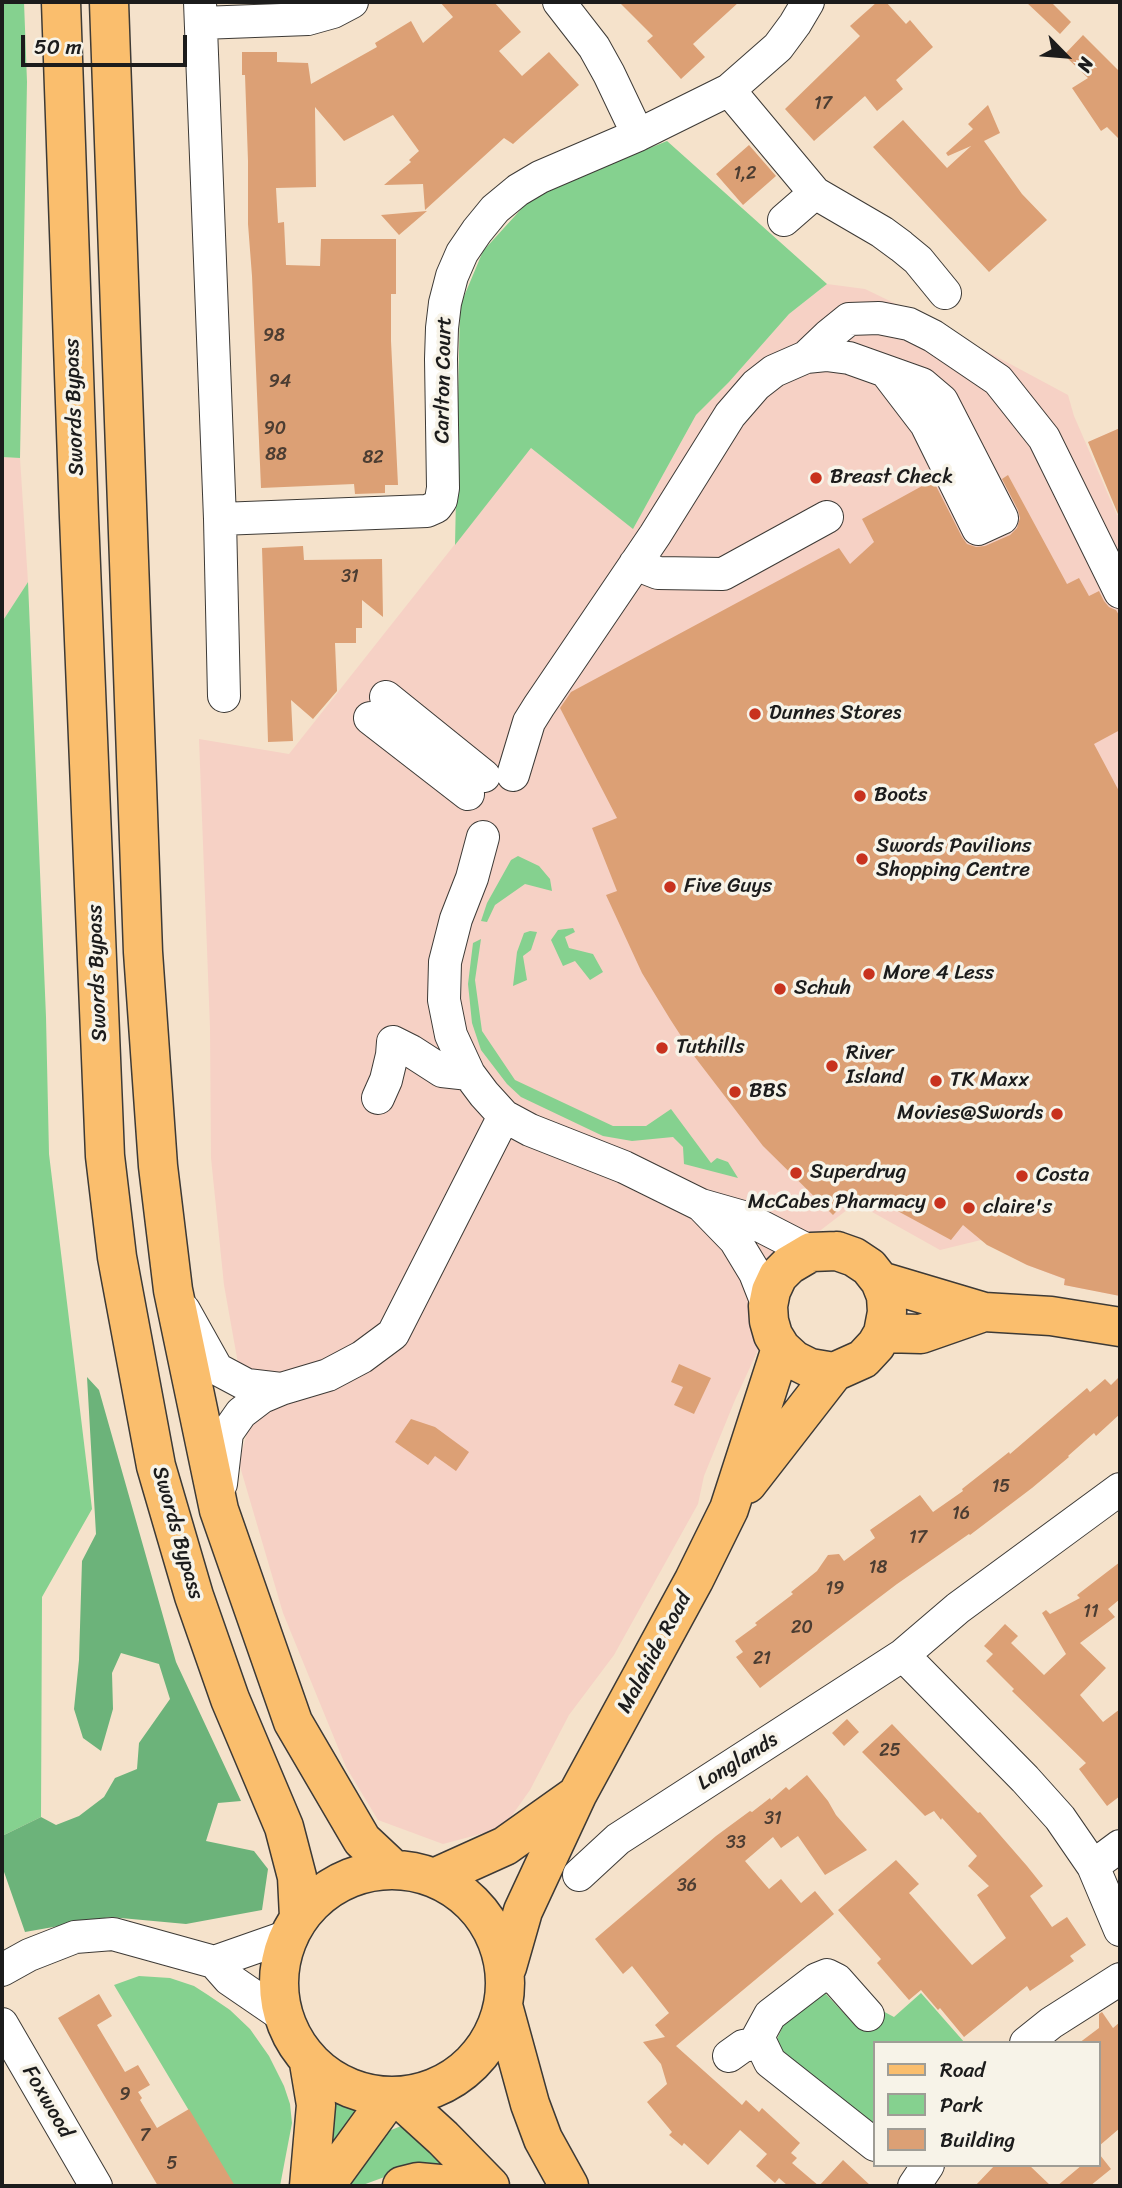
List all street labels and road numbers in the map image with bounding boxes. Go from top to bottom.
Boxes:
street label: Carlton Court [430,316,458,444]
street label: Swords Bypass [60,338,90,476]
street label: Swords Bypass [83,904,113,1042]
street label: Swords Bypass [146,1464,208,1602]
street label: Malahide Road [613,1588,697,1718]
street label: Longlands [693,1728,783,1796]
street label: Foxwood [16,2061,78,2143]

